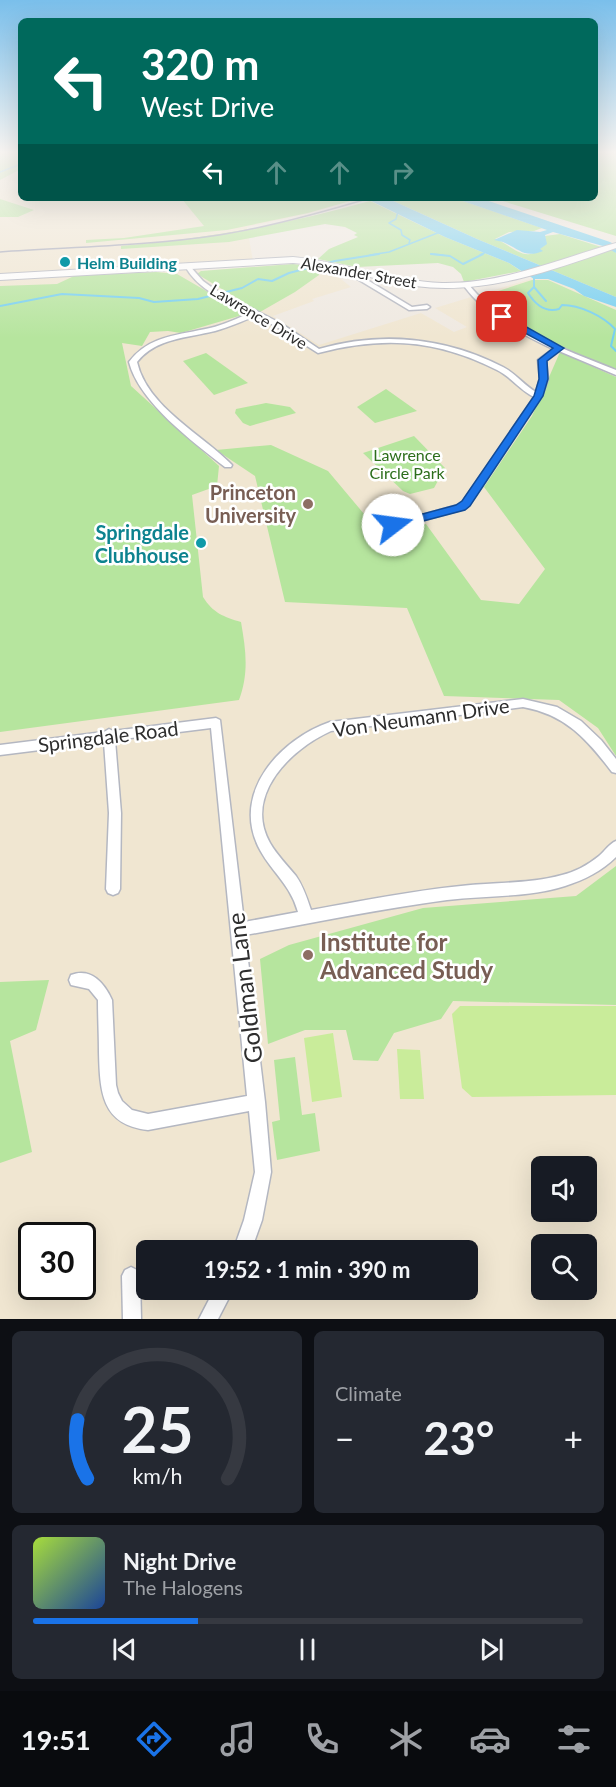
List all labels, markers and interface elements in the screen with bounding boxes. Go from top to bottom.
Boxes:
text: 320 m [141,39,259,89]
icon: left [42,42,120,120]
text: West Drive [141,90,274,123]
icon: left [197,156,230,189]
icon: ahead [260,156,293,189]
icon: ahead [323,156,356,189]
icon: right [386,156,419,189]
street label: Alexander Street [300,252,418,292]
place label: Helm Building [77,253,178,272]
marker: Helm Building [58,255,72,269]
street label: Lawrence Drive [207,280,311,352]
pin [476,291,527,342]
icon: arrive [485,300,518,333]
park label: Lawrence Circle Park [369,445,445,482]
place label: Princeton University [205,480,296,527]
position arrow [361,493,425,557]
marker: Princeton University [301,497,315,511]
place label: Springdale Clubhouse [95,520,189,567]
marker: Springdale Clubhouse [194,536,208,550]
street label: Von Neumann Drive [331,693,511,741]
street label: Springdale Road [36,715,180,757]
street label: Goldman Lane [220,911,268,1065]
place label: Institute for Advanced Study [319,927,493,984]
marker: Institute for Advanced Study [301,948,315,962]
map controls [531,1156,597,1300]
button: sound [531,1156,597,1222]
speed limit sign: 30 [18,1222,96,1300]
button: search [531,1234,597,1300]
text: 19:52 · 1 min · 390 m [204,1256,410,1283]
text: Climate [335,1381,402,1405]
text: 25 [121,1391,193,1466]
text: 23° [424,1411,494,1465]
text: − [335,1418,354,1458]
text: + [564,1418,583,1458]
text: km/h [132,1463,182,1489]
text: Night Drive [123,1548,236,1575]
text: The Halogens [123,1575,243,1599]
icon: previous [108,1633,141,1666]
icon: pause [291,1633,324,1666]
icon: next [475,1633,508,1666]
icon: directions [133,1718,175,1760]
icon: music [217,1718,259,1760]
icon: phone [301,1718,343,1760]
icon: climate [385,1718,427,1760]
icon: car [469,1718,511,1760]
icon: filters [553,1718,595,1760]
text: 19:51 [21,1723,91,1756]

